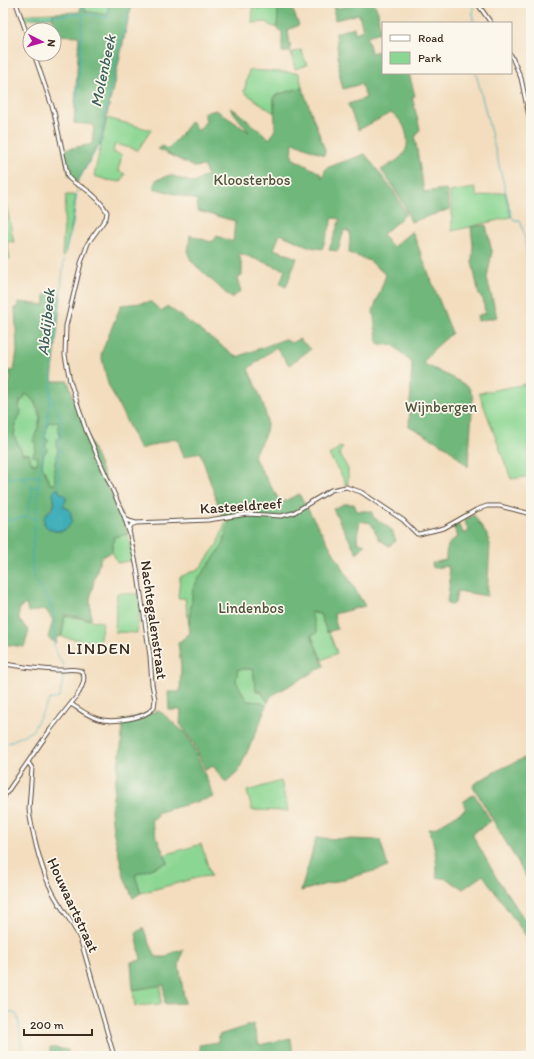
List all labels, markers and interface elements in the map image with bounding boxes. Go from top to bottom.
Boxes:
north arrow [22,22,62,62]
legend [382,22,512,74]
text: Road [418,31,444,45]
water label: Molenbeek [86,32,120,109]
text: N [45,39,58,47]
text: Park [418,51,442,65]
park label: Kloosterbos [214,171,291,189]
water label: Abdijbeek [33,287,59,356]
park label: Wijnbergen [405,398,478,416]
street label: Kasteeldreef [199,494,283,518]
street label: Nachtegalenstraat [137,559,171,681]
park label: Lindenbos [218,599,284,617]
district label: LINDEN [67,638,131,658]
street label: Houwaartstraat [43,855,103,956]
scale bar [24,1011,92,1037]
text: 200 m [30,1018,64,1032]

